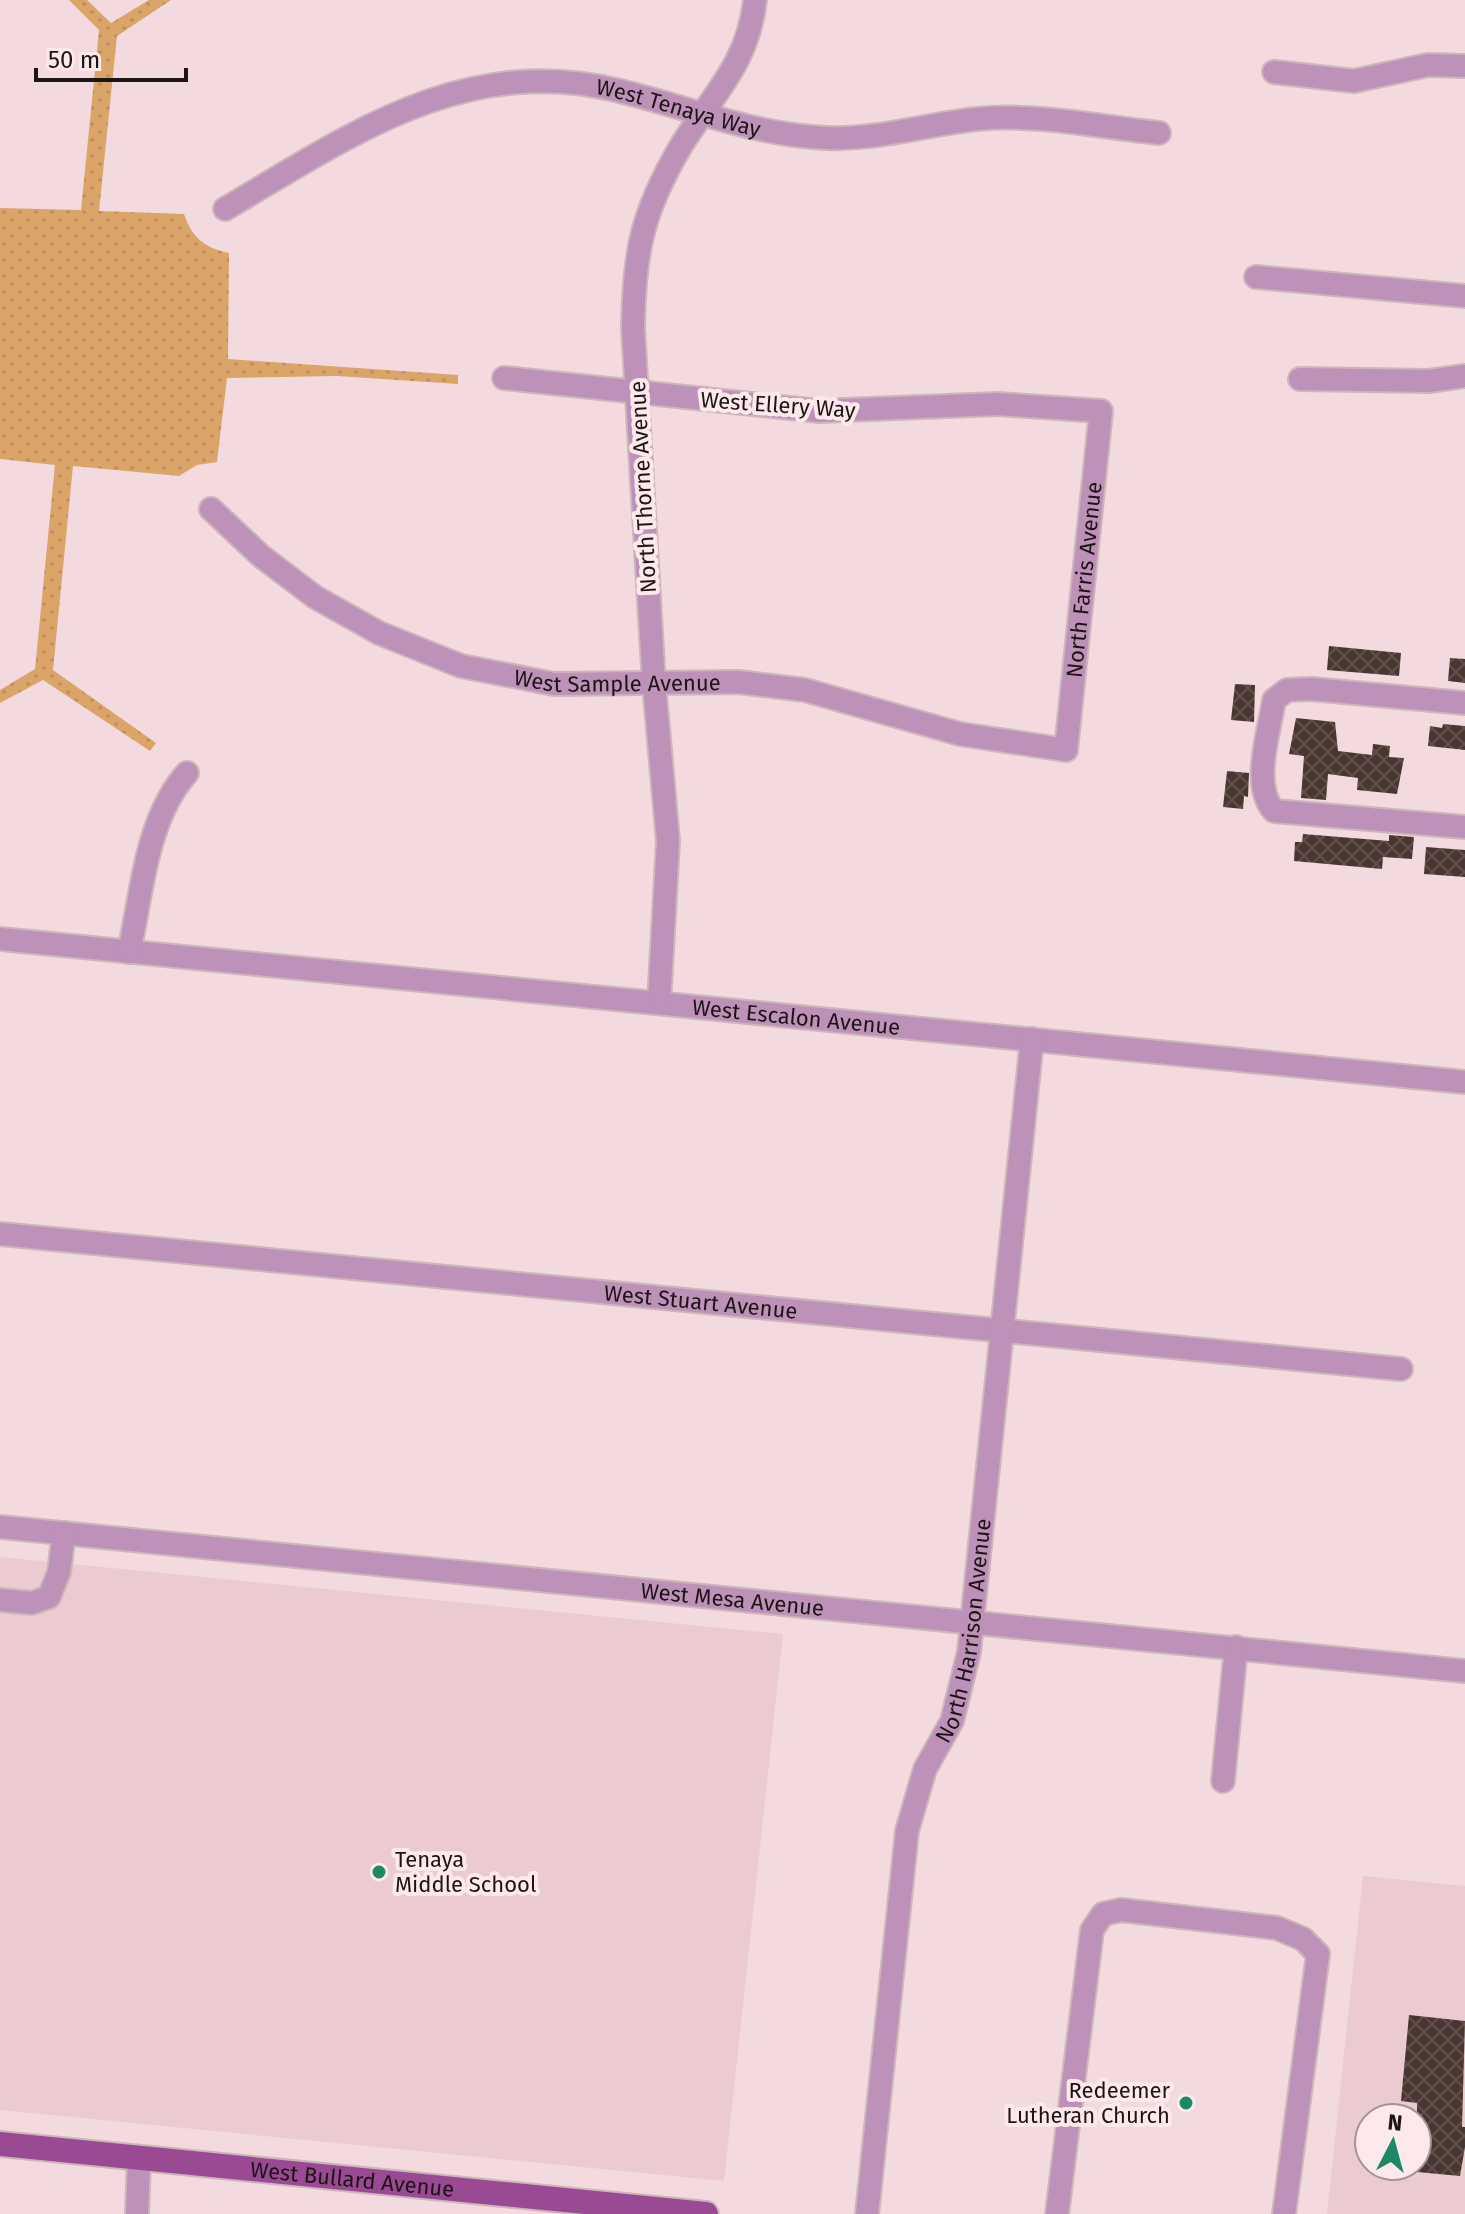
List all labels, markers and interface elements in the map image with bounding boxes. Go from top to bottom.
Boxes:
scale bar [36,32,186,82]
text: 50 m [48,46,100,74]
street label: West Tenaya Way [594,73,763,142]
street label: North Thorne Avenue [624,380,662,594]
street label: West Ellery Way [699,386,857,424]
street label: North Farris Avenue [1060,480,1107,679]
street label: West Sample Avenue [512,663,721,698]
street label: West Escalon Avenue [691,993,902,1040]
street label: West Stuart Avenue [603,1279,799,1324]
street label: North Harrison Avenue [929,1517,996,1748]
street label: West Mesa Avenue [640,1577,825,1621]
place label: Tenaya Middle School [395,1846,536,1898]
marker: Tenaya Middle School [370,1863,388,1881]
place label: Redeemer Lutheran Church [1006,2077,1170,2129]
marker: Redeemer Lutheran Church [1177,2094,1195,2112]
north arrow [1353,2102,1433,2182]
text: N [1386,2108,1404,2137]
street label: West Bullard Avenue [249,2155,456,2202]

